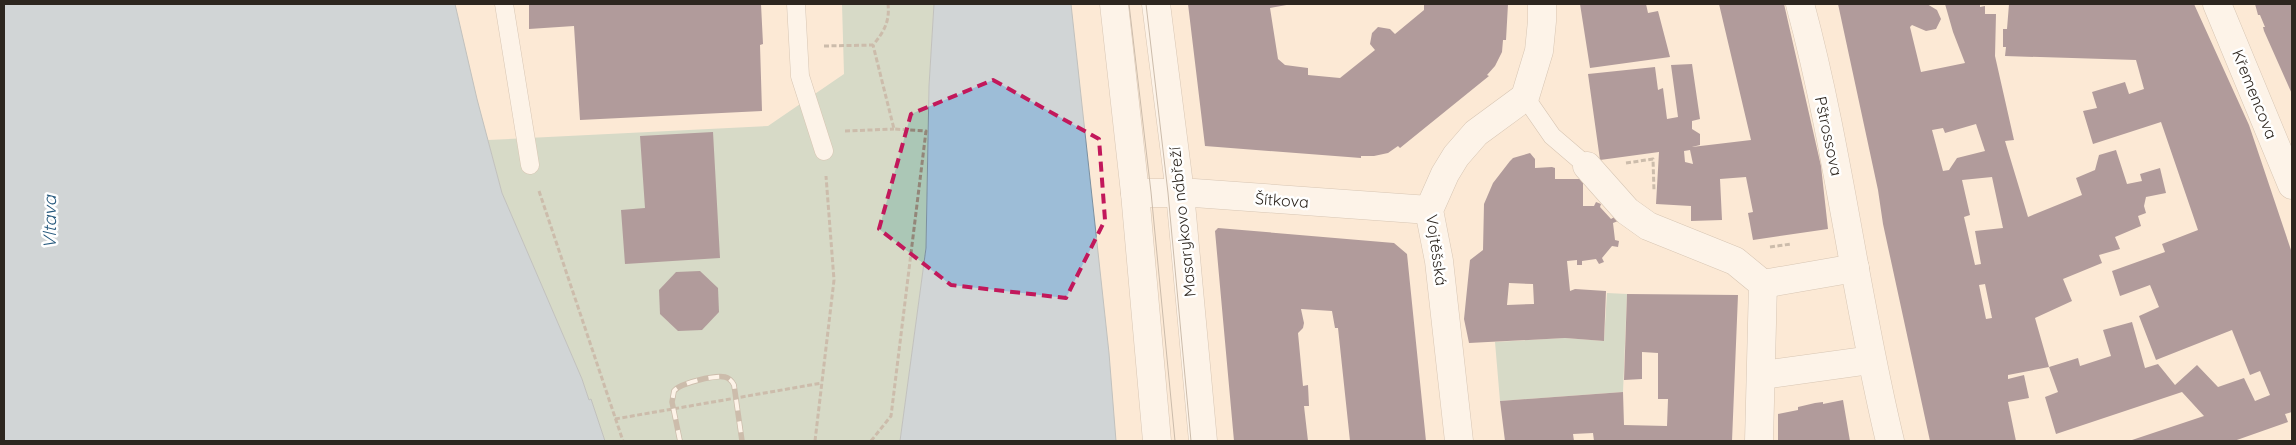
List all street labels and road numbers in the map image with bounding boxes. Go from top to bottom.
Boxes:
street label: Křemencova [2228,46,2282,142]
street label: Pštrossova [1811,94,1847,178]
street label: Masarykovo nábřeží [1164,145,1200,298]
street label: Šítkova [1254,188,1310,212]
street label: Vojtěšská [1422,213,1452,287]

